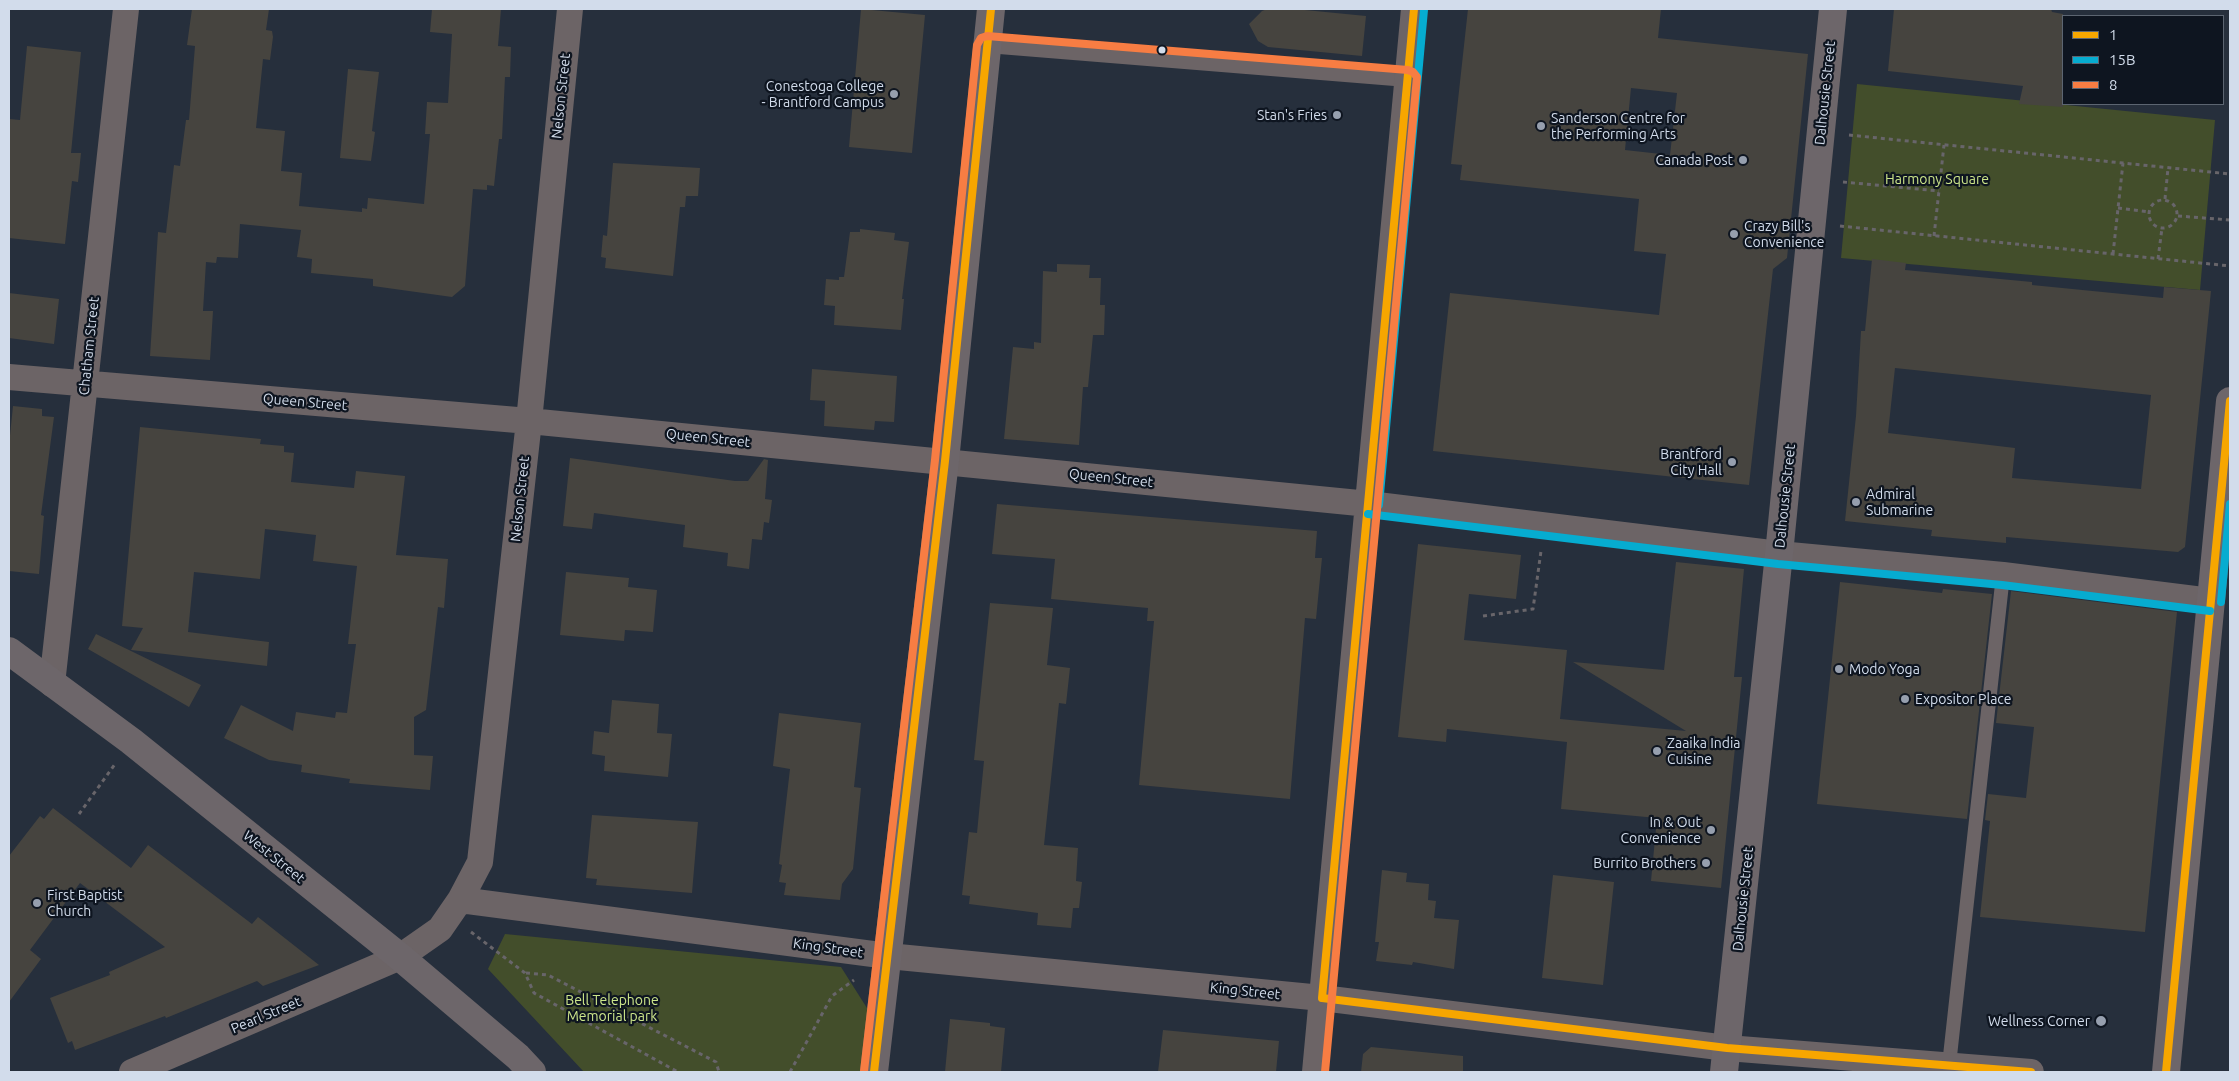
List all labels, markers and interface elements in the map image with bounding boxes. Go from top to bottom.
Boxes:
legend [2062,15,2224,105]
text: 1 [2109,26,2117,43]
street label: Dalhousie Street [1811,40,1839,146]
unlabelled marker [1157,45,1167,55]
text: 15B [2109,51,2135,68]
street label: Nelson Street [548,52,574,140]
text: 8 [2109,76,2117,93]
place label: Conestoga College - Brantford Campus [762,78,884,110]
marker: Conestoga College - Brantford Campus [888,88,900,100]
place label: Stan's Fries [1257,107,1327,123]
marker: Stan's Fries [1331,109,1343,121]
place label: Sanderson Centre for the Performing Arts [1551,110,1685,142]
marker: Sanderson Centre for the Performing Arts [1535,120,1547,132]
place label: Canada Post [1655,152,1733,168]
marker: Canada Post [1737,154,1749,166]
park label: Harmony Square [1885,171,1989,187]
place label: Crazy Bill's Convenience [1744,218,1825,250]
marker: Crazy Bill's Convenience [1728,228,1740,240]
street label: Chatham Street [75,296,103,396]
street label: Queen Street [262,390,348,414]
street label: Queen Street [665,425,751,451]
street label: Dalhousie Street [1771,443,1799,549]
place label: Brantford City Hall [1660,446,1722,478]
street label: Nelson Street [507,455,533,543]
marker: Brantford City Hall [1726,456,1738,468]
street label: Queen Street [1068,465,1154,491]
place label: Admiral Submarine [1866,486,1933,518]
marker: Admiral Submarine [1850,496,1862,508]
place label: Modo Yoga [1849,661,1920,677]
marker: Modo Yoga [1833,663,1845,675]
place label: Expositor Place [1915,691,2012,707]
marker: Expositor Place [1899,693,1911,705]
place label: Zaaika India Cuisine [1667,735,1741,768]
marker: Zaaika India Cuisine [1651,745,1663,757]
place label: In & Out Convenience [1620,814,1701,846]
marker: In & Out Convenience [1705,824,1717,836]
street label: West Street [240,827,308,887]
street label: Dalhousie Street [1729,846,1757,952]
place label: Burrito Brothers [1593,855,1696,871]
marker: Burrito Brothers [1700,857,1712,869]
place label: First Baptist Church [47,887,123,920]
marker: First Baptist Church [31,897,43,909]
street label: King Street [792,935,864,961]
street label: King Street [1209,979,1281,1003]
park label: Bell Telephone Memorial park [565,992,659,1024]
street label: Pearl Street [229,993,303,1037]
place label: Wellness Corner [1988,1013,2090,1029]
marker: Wellness Corner [2094,1014,2108,1028]

